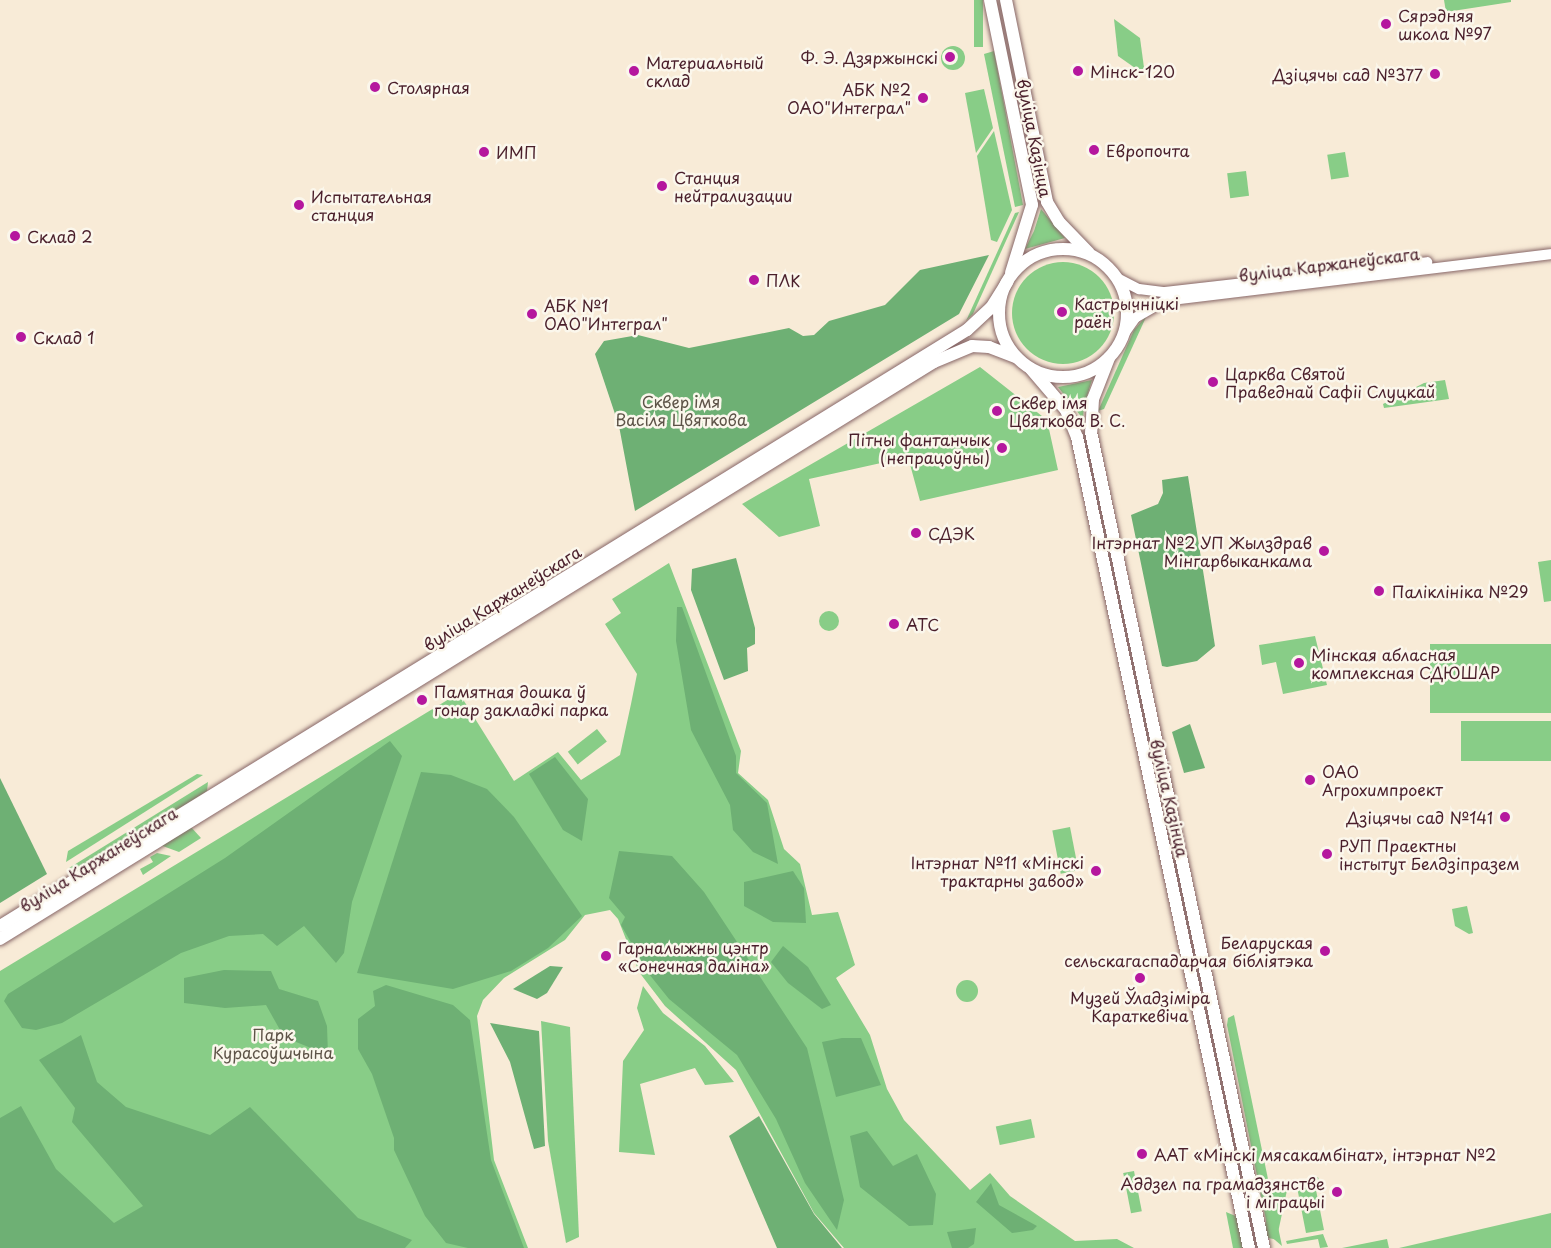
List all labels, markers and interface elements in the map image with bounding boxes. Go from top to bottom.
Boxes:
place label: Сярэдняя школа №97 [1398,5,1492,43]
marker: Сярэдняя школа №97 [1379,17,1393,31]
place label: Ф. Э. Дзяржынскі [800,47,938,67]
marker: Ф. Э. Дзяржынскі [943,50,957,64]
place label: Материальный склад [646,52,764,90]
place label: Мінск-120 [1090,61,1175,81]
marker: Материальный склад [627,64,641,78]
marker: Мінск-120 [1071,64,1085,78]
place label: Дзіцячы сад №377 [1272,64,1423,84]
marker: Дзіцячы сад №377 [1428,67,1442,81]
place label: Столярная [387,77,470,97]
street label: вуліца Казінца [1014,77,1056,199]
place label: АБК №2 ОАО"Интеграл" [787,79,911,117]
marker: Столярная [368,80,382,94]
marker: АБК №2 ОАО"Интеграл" [916,91,930,105]
place label: Европочта [1106,140,1189,160]
place label: ИМП [496,142,537,162]
marker: Европочта [1087,143,1101,157]
marker: ИМП [477,145,491,159]
place label: Станция нейтрализации [674,167,793,205]
marker: Станция нейтрализации [655,179,669,193]
place label: Испытательная станция [311,186,432,224]
marker: Испытательная станция [292,198,306,212]
place label: Склад 2 [27,226,92,246]
marker: Склад 2 [8,229,22,243]
street label: вуліца Каржанеўскага [1238,243,1420,285]
place label: ПЛК [766,270,800,290]
marker: ПЛК [747,273,761,287]
place label: Кастрычніцкі раён [1074,293,1179,331]
place label: АБК №1 ОАО"Интеграл" [544,295,668,333]
marker: Кастрычніцкі раён [1055,305,1069,319]
marker: АБК №1 ОАО"Интеграл" [525,307,539,321]
place label: Склад 1 [33,327,94,347]
marker: Склад 1 [14,330,28,344]
place label: Царква Святой Праведнай Сафіі Слуцкай [1225,363,1437,401]
marker: Царква Святой Праведнай Сафіі Слуцкай [1206,375,1220,389]
park label: Сквер імя Васіля Цвяткова [615,391,747,429]
place label: Сквер імя Цвяткова В. С. [1009,392,1126,430]
marker: Сквер імя Цвяткова В. С. [990,404,1004,418]
place label: Пітны фантанчык (непрацоўны) [848,429,990,467]
marker: Пітны фантанчык (непрацоўны) [995,441,1009,455]
place label: СДЭК [928,523,975,543]
marker: СДЭК [909,526,923,540]
place label: Інтэрнат №2 УП Жылздрав Мінгарвыканкама [1091,532,1312,570]
street label: вуліца Каржанеўскага [420,542,584,654]
marker: Інтэрнат №2 УП Жылздрав Мінгарвыканкама [1317,544,1331,558]
place label: Паліклініка №29 [1392,581,1528,601]
marker: Паліклініка №29 [1370,582,1388,600]
place label: АТС [906,614,939,634]
marker: АТС [887,617,901,631]
place label: Мінская абласная комплексная СДЮШАР [1311,644,1501,682]
marker: Мінская абласная комплексная СДЮШАР [1292,656,1306,670]
place label: Памятная дошка ў гонар закладкі парка [434,681,608,719]
marker: Памятная дошка ў гонар закладкі парка [415,693,429,707]
street label: вуліца Казінца [1147,737,1193,859]
place label: ОАО Агрохимпроект [1322,761,1443,799]
marker: ОАО Агрохимпроект [1303,773,1317,787]
street label: вуліца Каржанеўскага [16,803,180,915]
place label: Дзіцячы сад №141 [1346,807,1493,827]
marker: Дзіцячы сад №141 [1498,810,1512,824]
place label: РУП Праектны інстытут Белдзіпразем [1339,835,1520,873]
marker: РУП Праектны інстытут Белдзіпразем [1320,847,1334,861]
place label: Інтэрнат №11 «Мінскі трактарны завод» [911,852,1084,890]
marker: Інтэрнат №11 «Мінскі трактарны завод» [1089,864,1103,878]
place label: Беларуская сельскагаспадарчая бібліятэка [1065,932,1313,970]
place label: Гарналыжны цэнтр «Сонечная даліна» [618,937,771,975]
marker: Беларуская сельскагаспадарчая бібліятэка [1318,944,1332,958]
marker: Гарналыжны цэнтр «Сонечная даліна» [599,949,613,963]
marker: Музей Ўладзіміра Караткевіча [1133,971,1147,985]
place label: Музей Ўладзіміра Караткевіча [1070,987,1210,1025]
park label: Парк Курасоўшчына [213,1024,333,1062]
place label: ААТ «Мінскі мясакамбінат», інтэрнат №2 [1154,1144,1495,1164]
marker: ААТ «Мінскі мясакамбінат», інтэрнат №2 [1135,1147,1149,1161]
place label: Аддзел па грамадзянстве і міграцыі [1118,1173,1325,1211]
marker: Аддзел па грамадзянстве і міграцыі [1330,1185,1344,1199]

